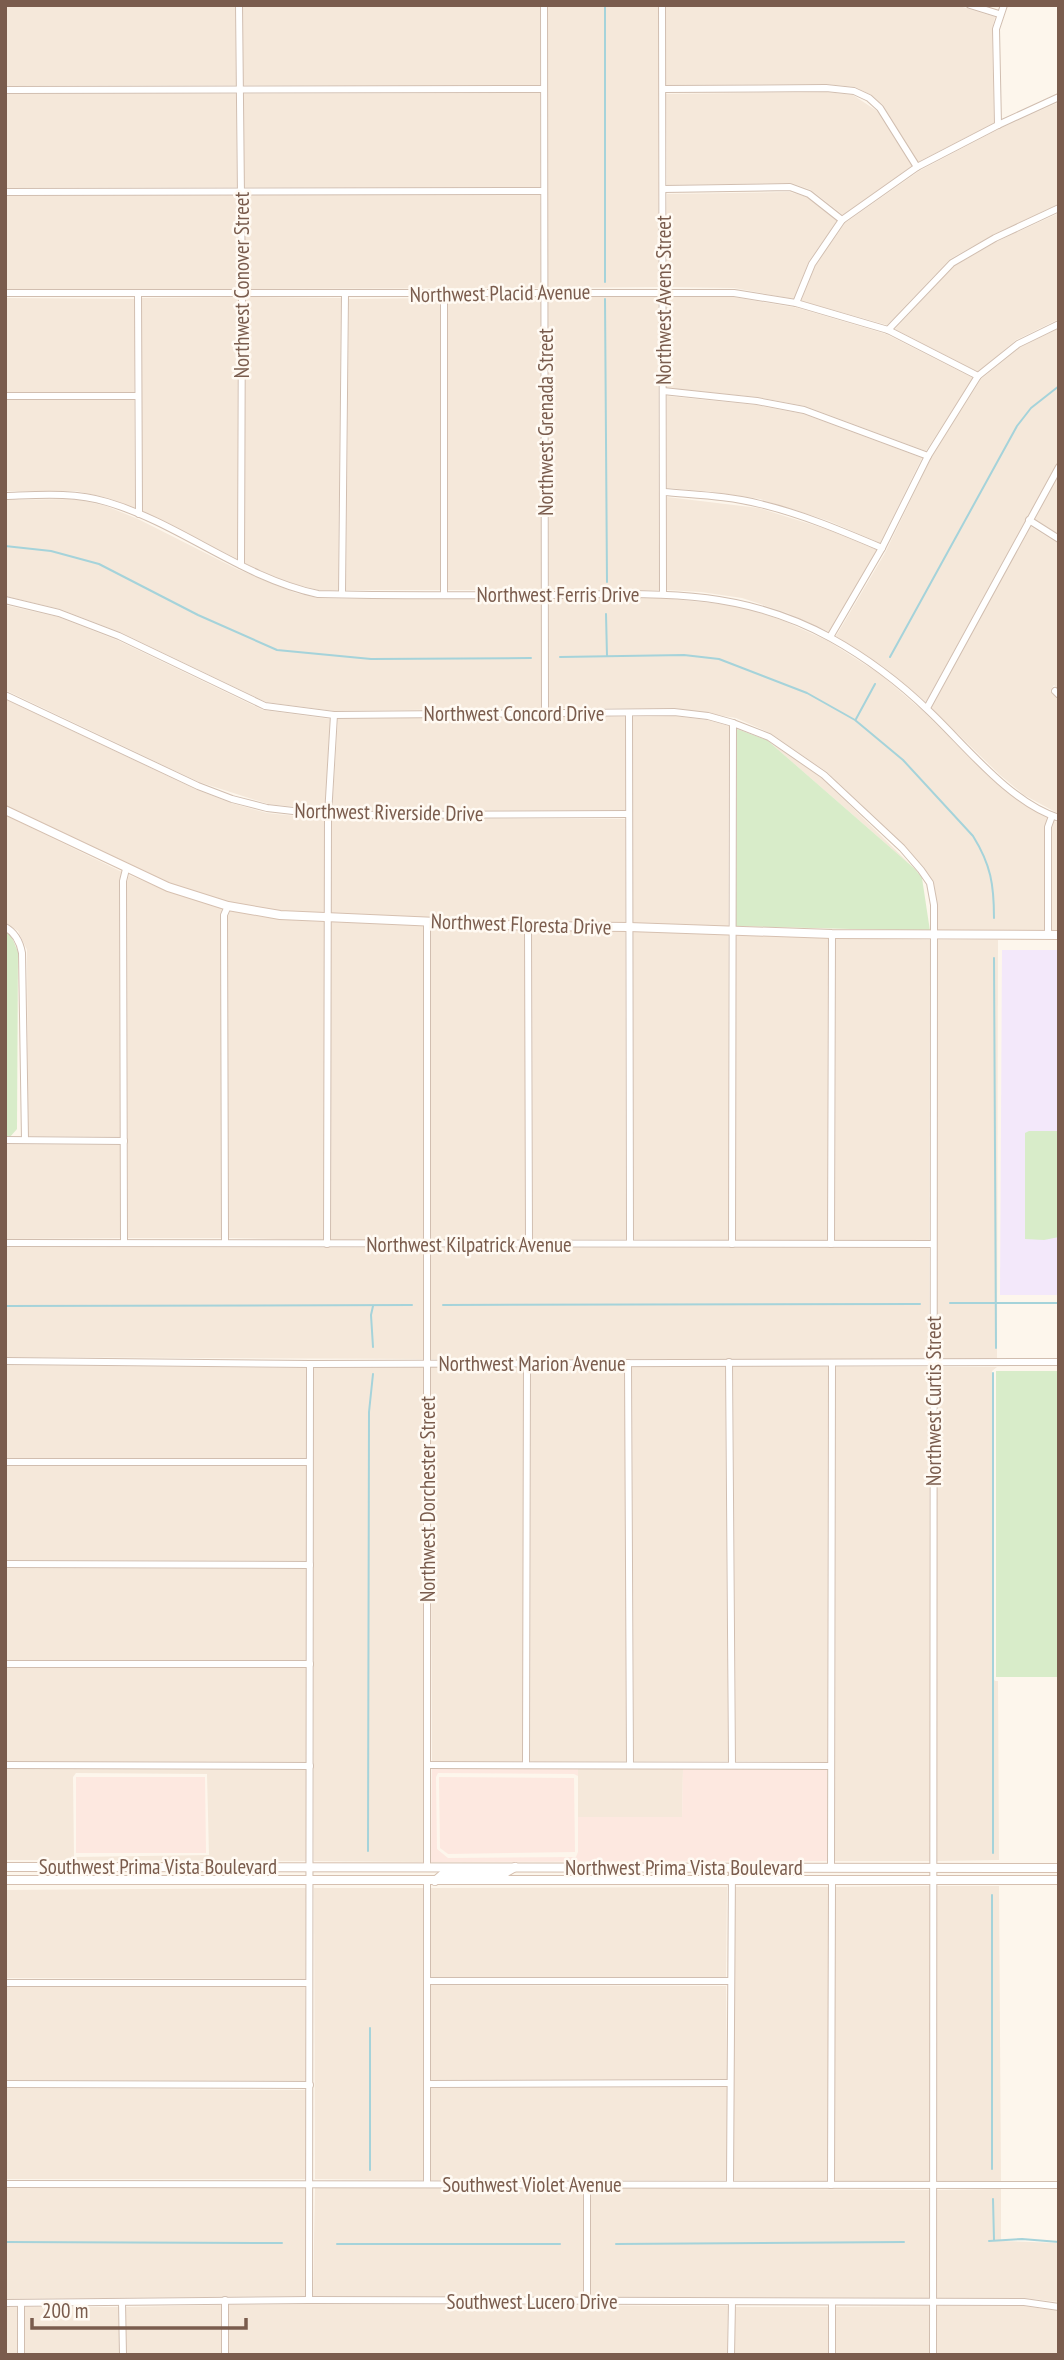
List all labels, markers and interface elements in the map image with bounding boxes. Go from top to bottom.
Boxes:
street label: Northwest Conover Street [228,192,255,378]
street label: Northwest Avens Street [650,215,677,385]
street label: Northwest Placid Avenue [409,278,591,308]
street label: Northwest Grenada Street [532,328,559,516]
street label: Northwest Ferris Drive [477,581,639,608]
street label: Northwest Concord Drive [424,700,604,727]
street label: Northwest Riverside Drive [294,797,484,827]
street label: Northwest Floresta Drive [430,907,612,941]
street label: Northwest Kilpatrick Avenue [366,1231,572,1258]
street label: Northwest Curtis Street [920,1316,947,1486]
street label: Northwest Marion Avenue [438,1350,626,1377]
street label: Northwest Dorchester Street [414,1396,441,1602]
street label: Southwest Prima Vista Boulevard [39,1853,277,1880]
street label: Northwest Prima Vista Boulevard [565,1854,803,1881]
street label: Southwest Violet Avenue [442,2171,622,2198]
scale bar [32,2286,245,2330]
street label: Southwest Lucero Drive [446,2288,618,2315]
text: 200 m [42,2297,88,2324]

